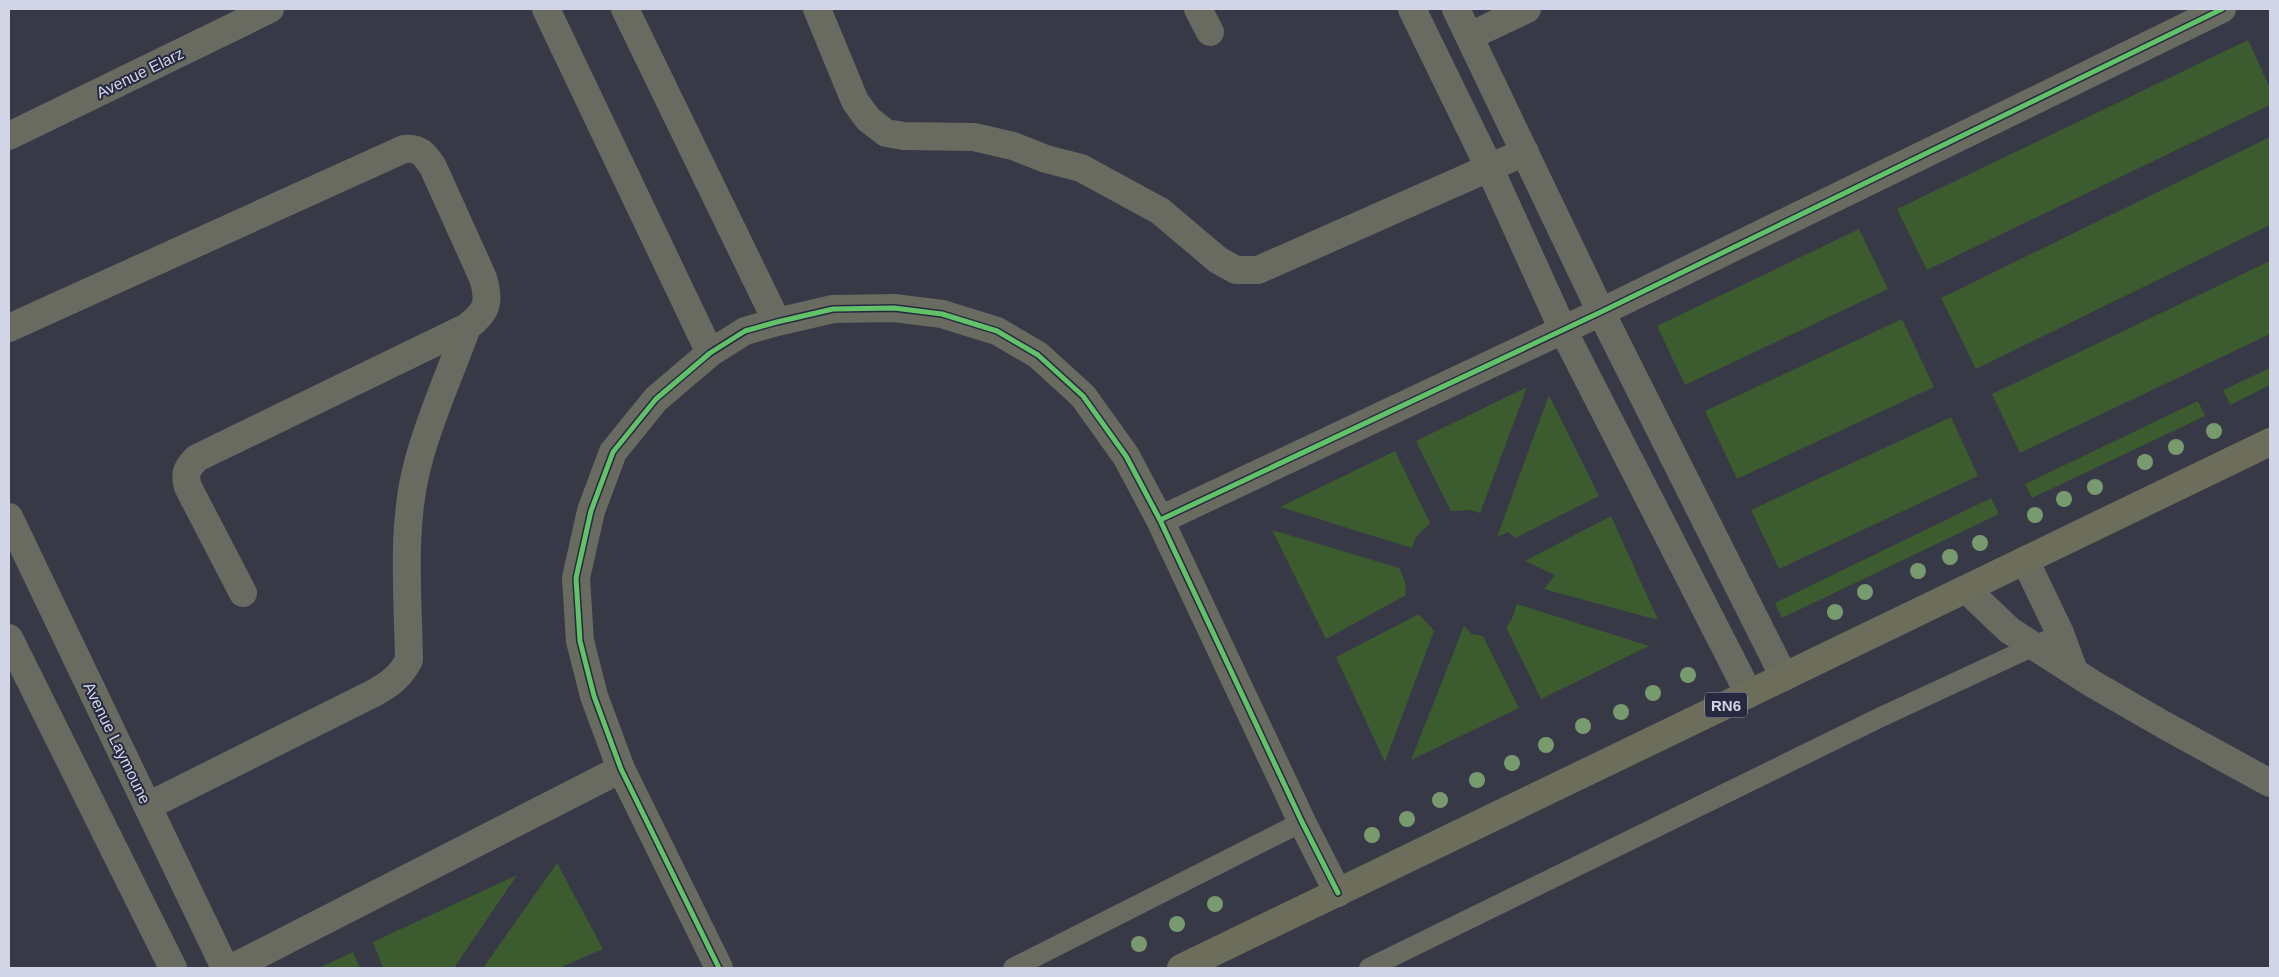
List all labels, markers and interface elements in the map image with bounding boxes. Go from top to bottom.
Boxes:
street label: Avenue Elarz [94,45,186,101]
street label: Avenue Laymoune [80,679,154,807]
road number: RN6 [1705,692,1747,718]

